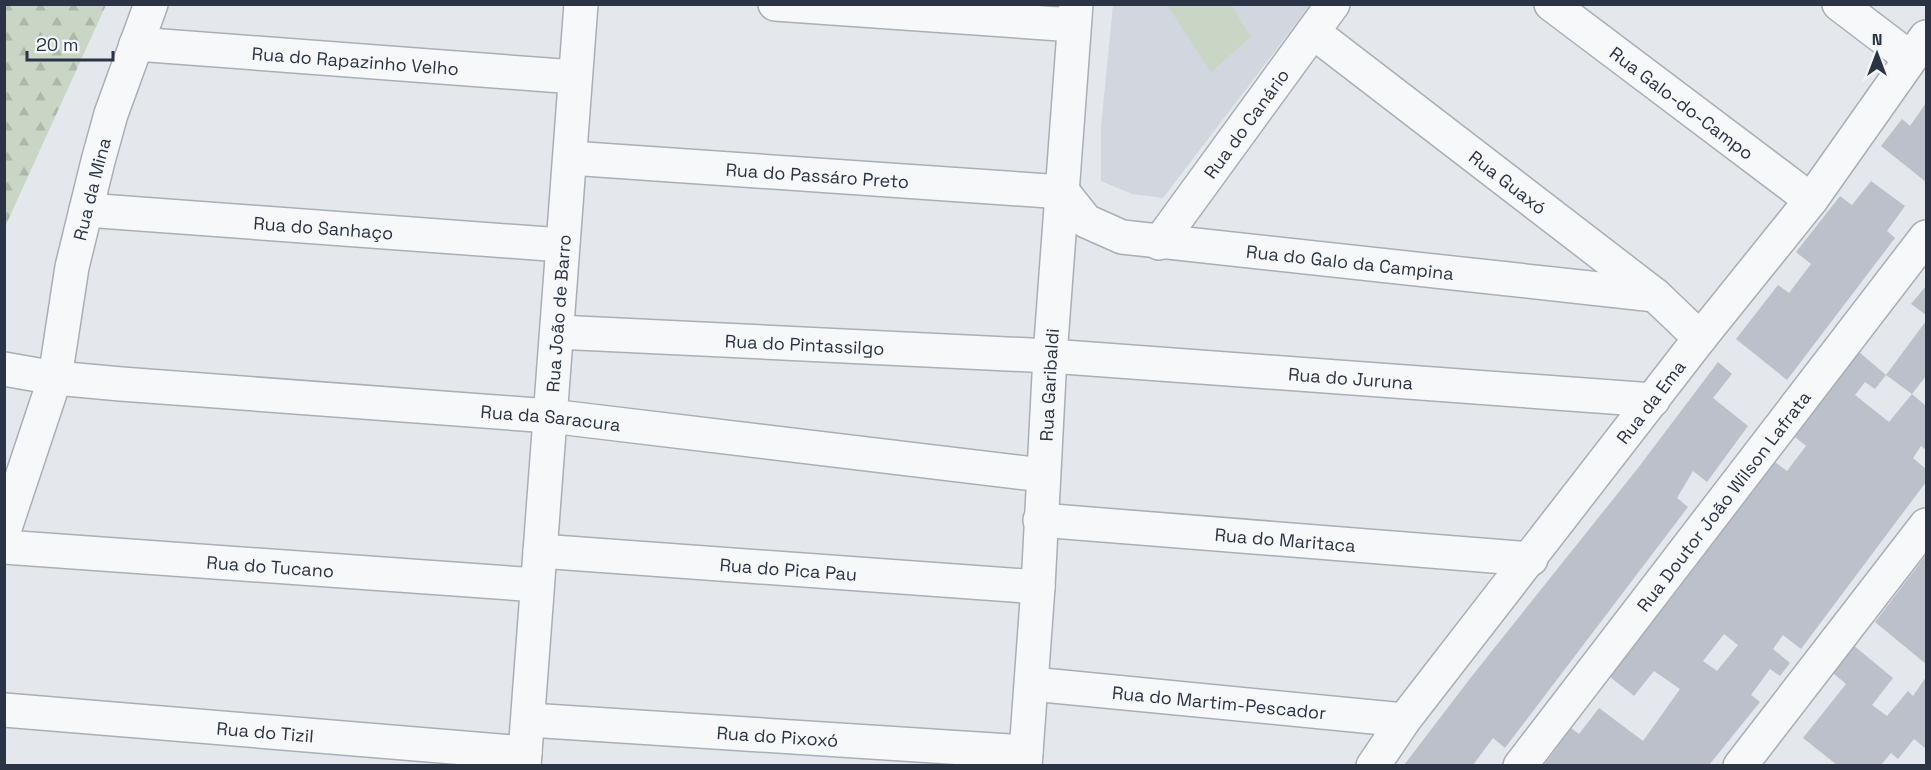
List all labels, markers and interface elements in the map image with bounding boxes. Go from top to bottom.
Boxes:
scale bar [27,24,112,62]
north arrow [1847,24,1907,84]
text: N [1872,29,1882,50]
text: 20 m [36,33,79,56]
street label: Rua do Rapazinho Velho [251,41,460,80]
street label: Rua Galo-do-Campo [1605,41,1759,164]
street label: Rua do Canário [1198,64,1294,183]
street label: Rua da Mina [67,135,115,243]
street label: Rua Guaxó [1465,145,1551,219]
street label: Rua do Passáro Preto [725,157,910,193]
street label: Rua do Sanhaço [253,211,394,244]
street label: Rua João de Barro [540,234,575,393]
street label: Rua do Galo da Campina [1245,239,1455,285]
street label: Rua Garibaldi [1034,327,1064,442]
street label: Rua do Pintassilgo [724,329,885,359]
street label: Rua da Ema [1611,355,1690,448]
street label: Rua do Juruna [1287,362,1414,394]
street label: Rua Doutor João Wilson Lafrata [1631,386,1815,616]
street label: Rua da Saracura [480,399,622,436]
street label: Rua do Maritaca [1214,522,1357,557]
street label: Rua do Tucano [206,550,335,582]
street label: Rua do Pica Pau [719,553,858,585]
street label: Rua do Martim-Pescador [1111,680,1327,724]
street label: Rua do Tizil [216,716,315,747]
street label: Rua do Pixoxó [716,721,839,751]

